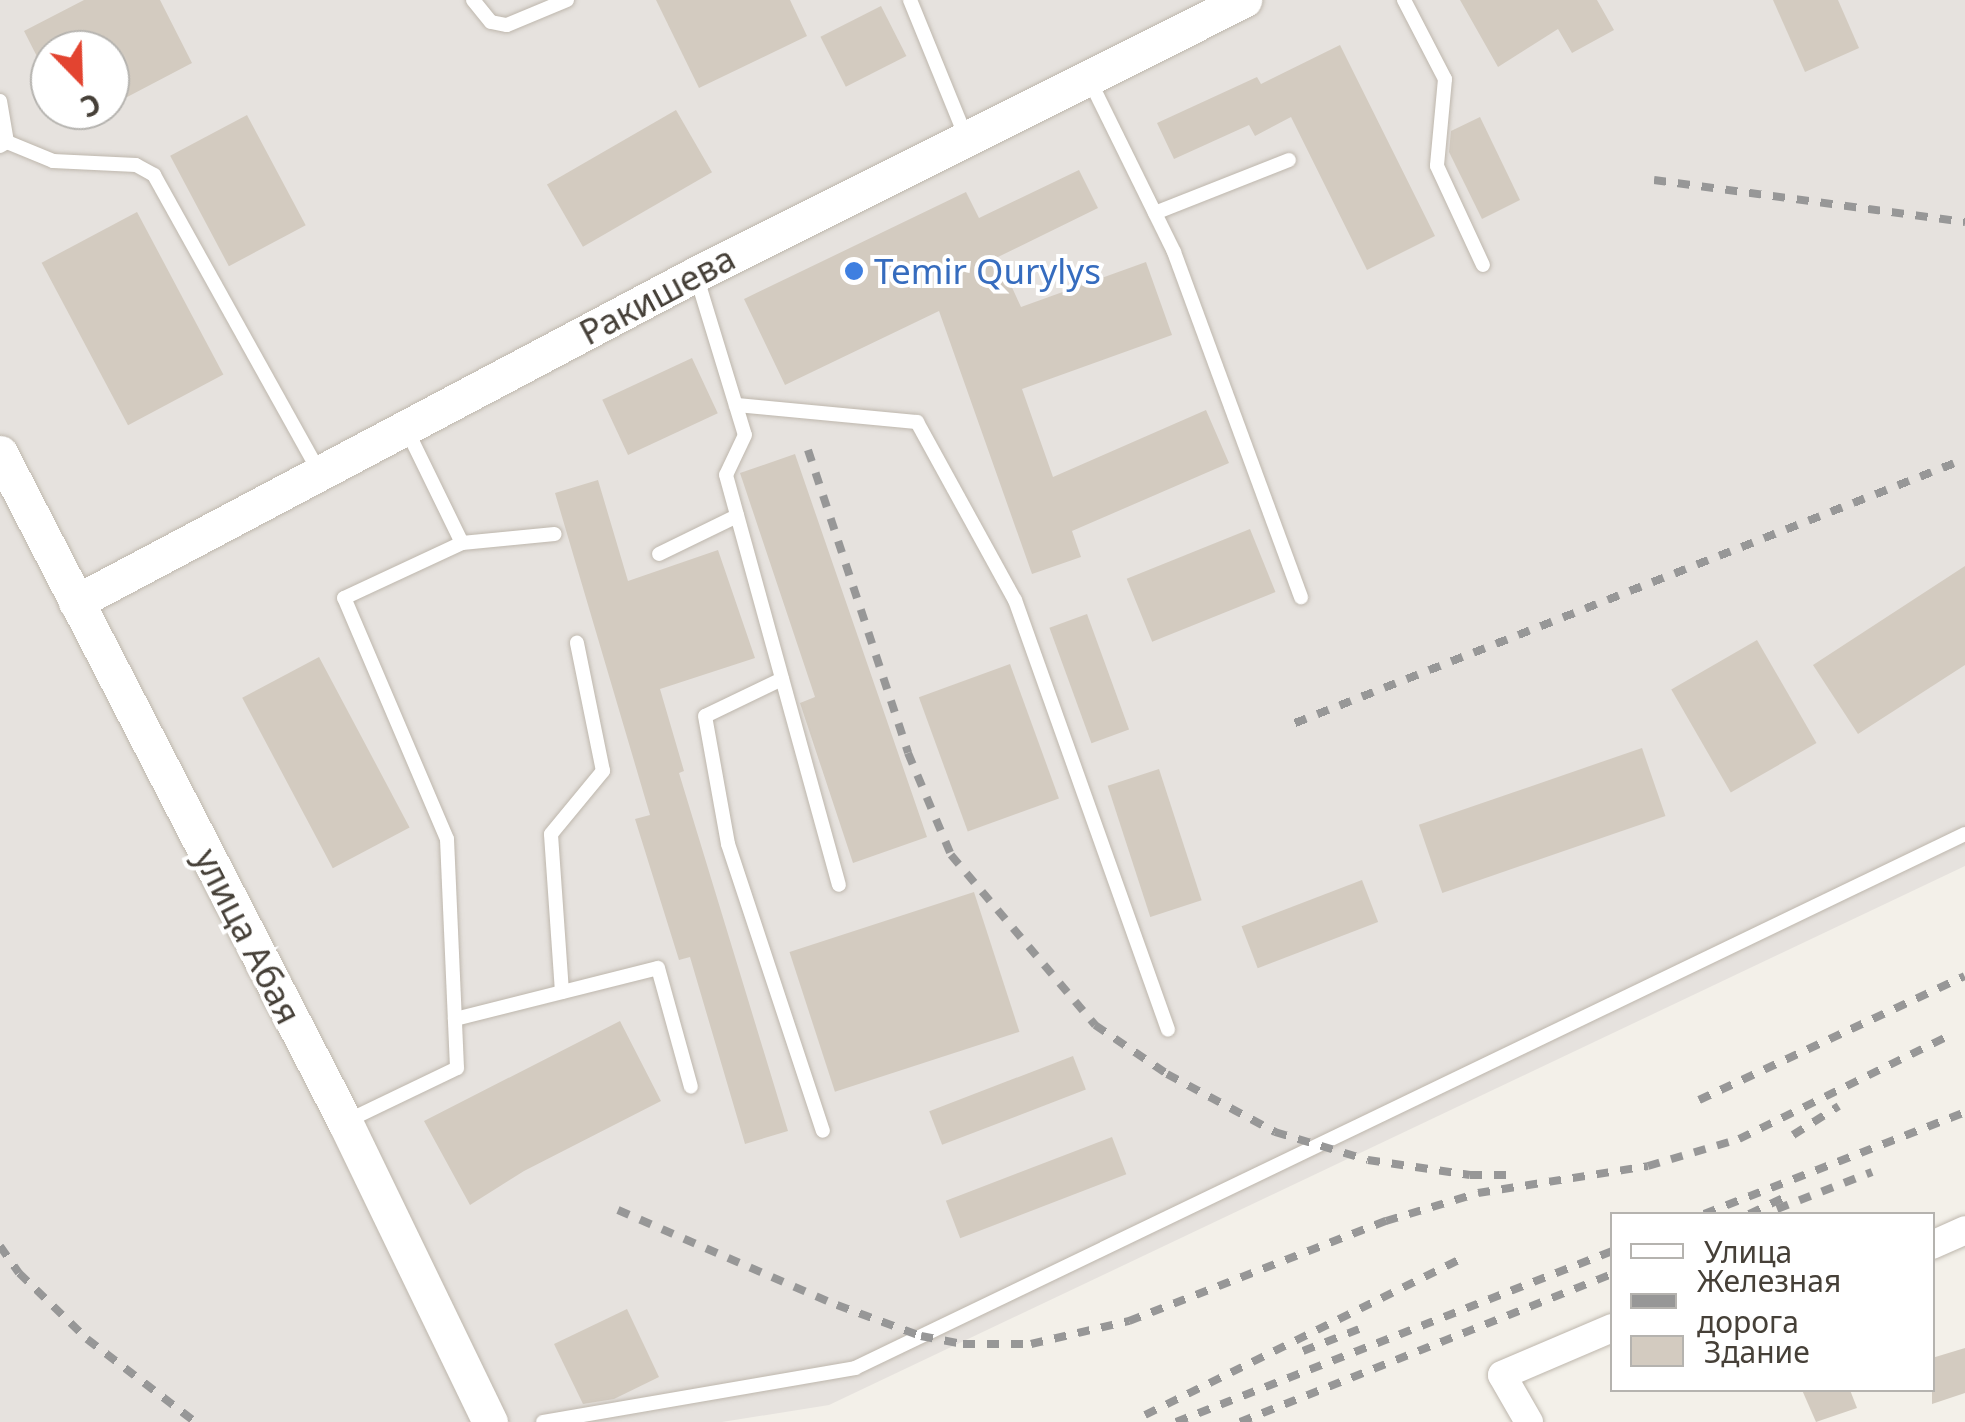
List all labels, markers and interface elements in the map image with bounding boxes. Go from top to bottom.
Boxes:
north arrow [30,30,130,130]
text: С [75,85,107,127]
street label: Ракишева [572,237,742,353]
place label: Temir Qurylys [874,250,1101,292]
marker: Temir Qurylys [843,260,865,282]
street label: улица Абая [186,841,310,1031]
legend [1610,1212,1935,1392]
text: Улица [1704,1231,1792,1272]
text: Железная дорога [1697,1260,1841,1342]
text: Здание [1704,1331,1810,1372]

